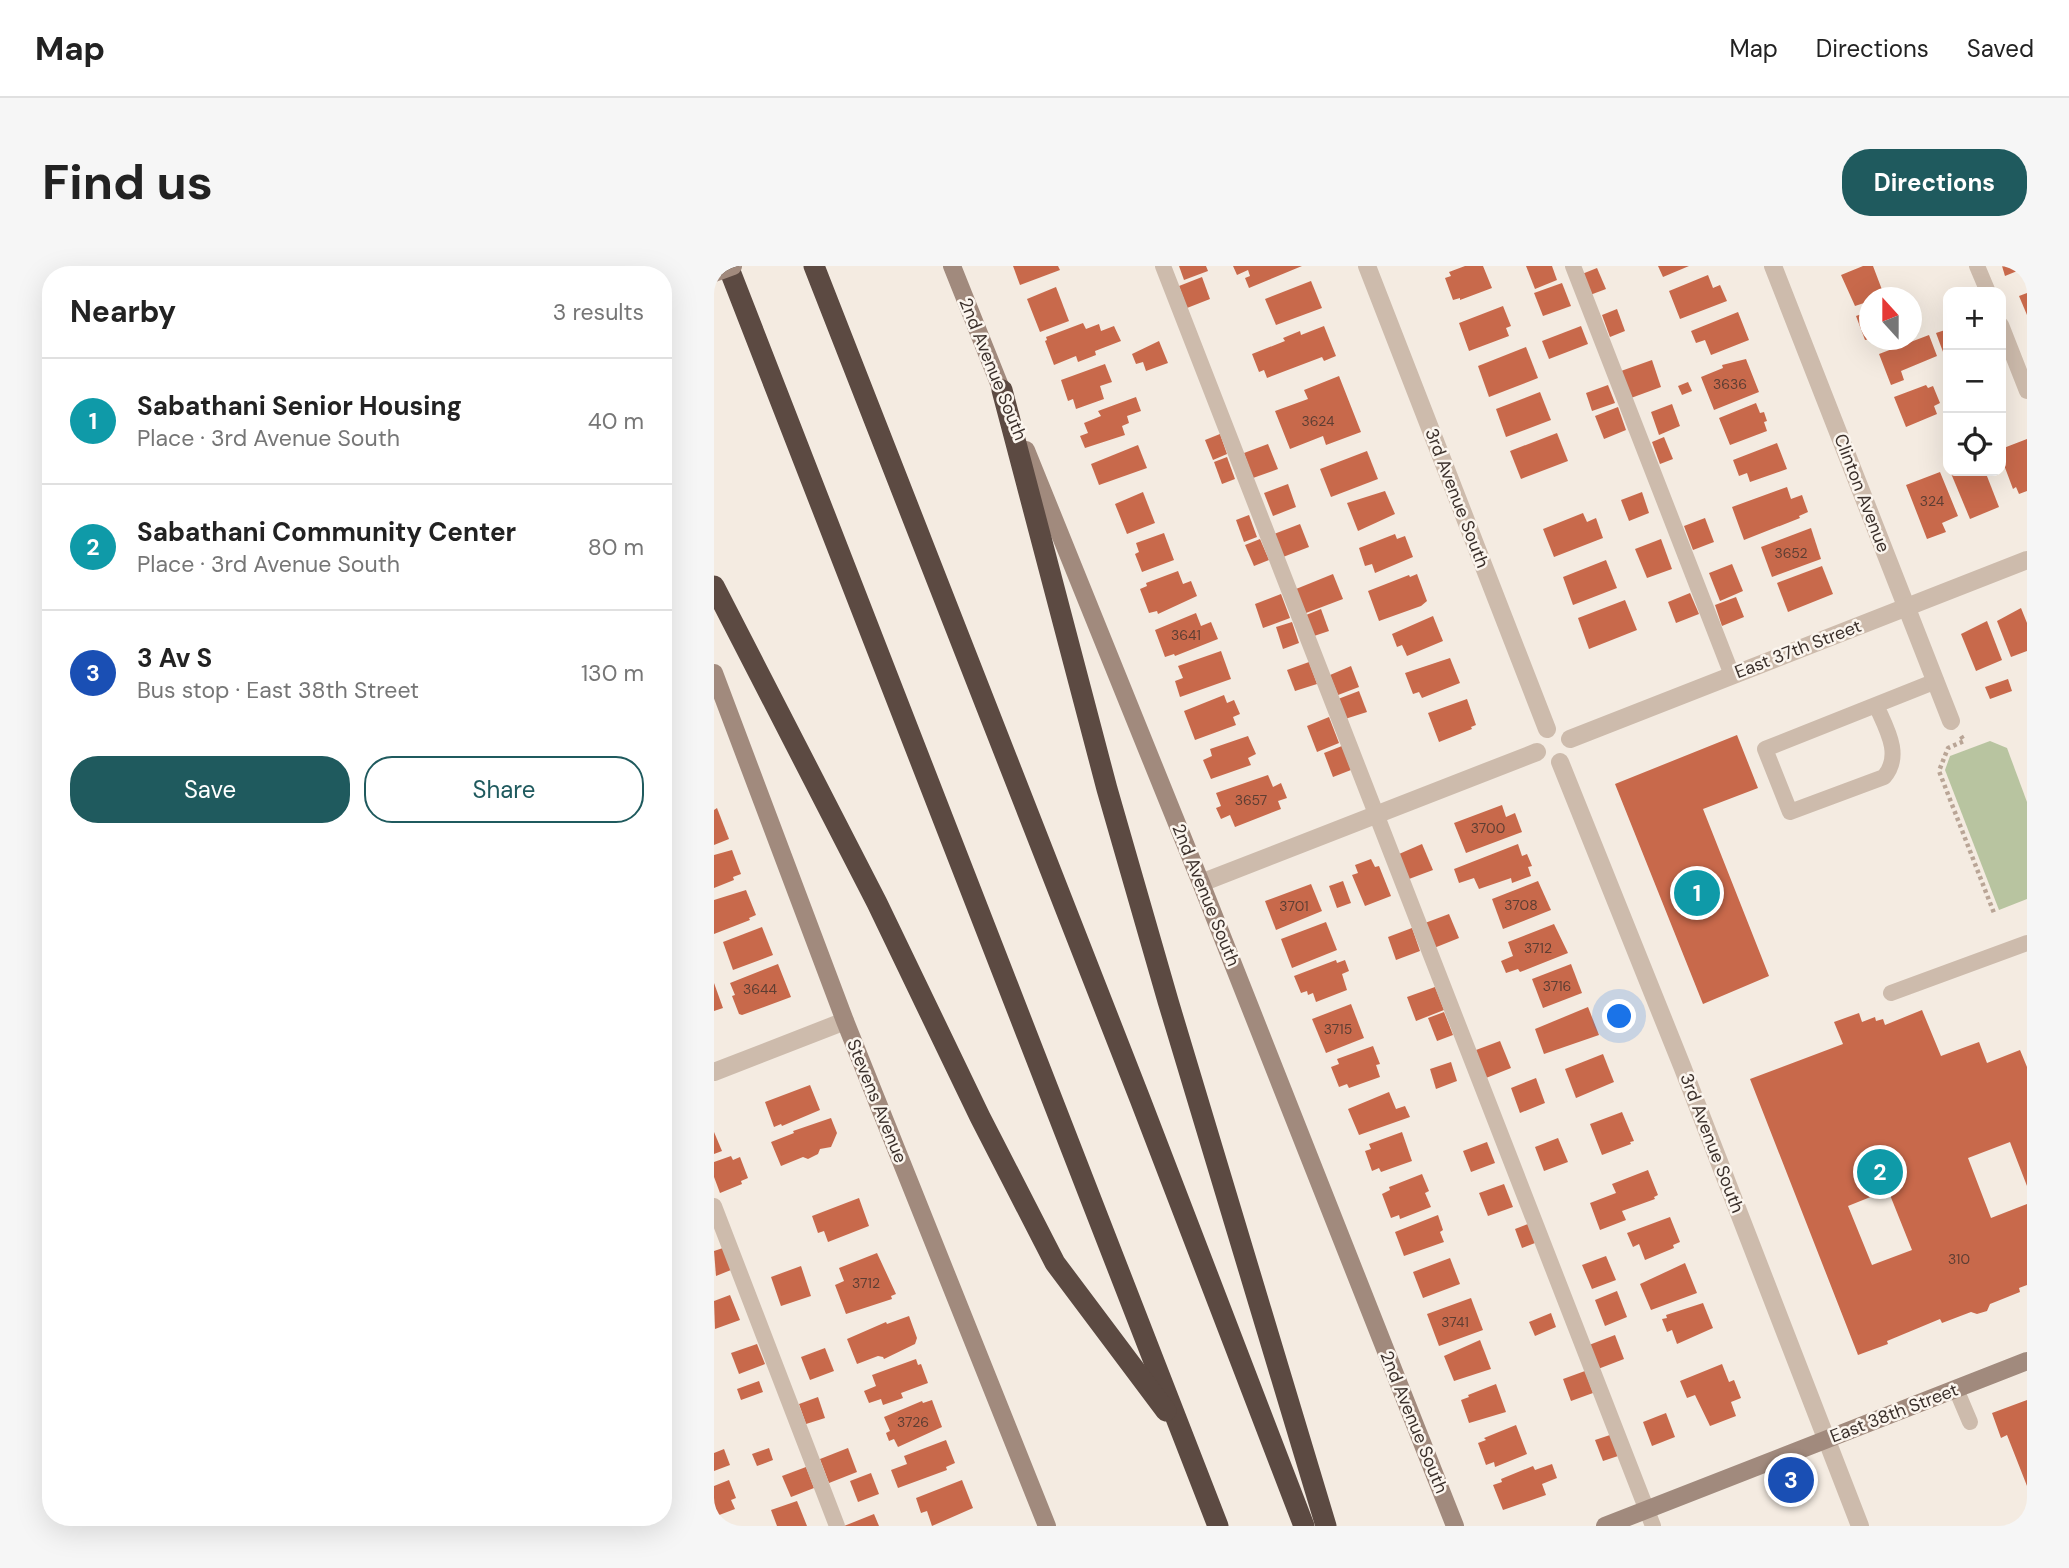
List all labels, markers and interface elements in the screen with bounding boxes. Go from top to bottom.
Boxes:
text: Map [35,27,105,70]
text: Map [1730,33,1778,64]
text: Directions [1816,33,1929,64]
text: Saved [1967,33,2034,64]
button: Directions [1842,149,2027,216]
text: Find us [42,150,213,214]
north arrow [1859,287,1922,350]
map controls [1943,287,2006,476]
button: + [1943,287,2006,350]
text: Nearby [70,292,176,331]
street label: 2nd Avenue South [953,294,1033,444]
text: 3 results [553,297,644,327]
button: − [1943,350,2006,413]
house number: 3636 [1713,375,1747,393]
text: Sabathani Senior Housing [137,389,462,423]
text: 1 [89,406,97,436]
text: 40 m [588,406,644,436]
house number: 3624 [1301,412,1335,430]
button: locate [1943,413,2006,476]
text: Place · 3rd Avenue South [137,423,400,453]
street label: 3rd Avenue South [1419,425,1495,571]
street label: Clinton Avenue [1828,430,1896,556]
house number: 324 [1920,492,1945,510]
text: Sabathani Community Center [137,515,516,549]
text: 2 [86,532,100,562]
text: 80 m [588,532,644,562]
house number: 3652 [1774,544,1808,562]
text: Place · 3rd Avenue South [137,549,400,579]
street label: East 37th Street [1731,614,1865,684]
house number: 3641 [1171,626,1201,644]
text: 3 Av S [137,641,212,675]
text: 3 [86,658,100,688]
text: 130 m [581,658,644,688]
text: Bus stop · East 38th Street [137,675,419,705]
button: Save [70,756,350,823]
button: Share [364,756,644,823]
house number: 3657 [1235,791,1267,809]
house number: 3700 [1471,819,1505,837]
street label: 2nd Avenue South [1166,820,1246,970]
pin: 1 [1674,867,1720,919]
house number: 3708 [1504,896,1538,914]
house number: 3701 [1279,897,1309,915]
house number: 3712 [1524,939,1552,957]
house number: 3716 [1543,977,1571,995]
house number: 3644 [743,980,778,998]
your location [1602,999,1636,1033]
house number: 3715 [1324,1020,1352,1038]
street label: Stevens Avenue [841,1035,913,1167]
street label: 3rd Avenue South [1674,1070,1750,1216]
pin: 2 [1857,1146,1903,1198]
house number: 310 [1948,1250,1970,1268]
house number: 3712 [852,1274,880,1292]
house number: 3741 [1441,1313,1469,1331]
street label: 2nd Avenue South [1374,1347,1454,1497]
street label: East 38th Street [1827,1378,1961,1448]
house number: 3726 [897,1413,929,1431]
pin: 3 [1768,1454,1814,1506]

